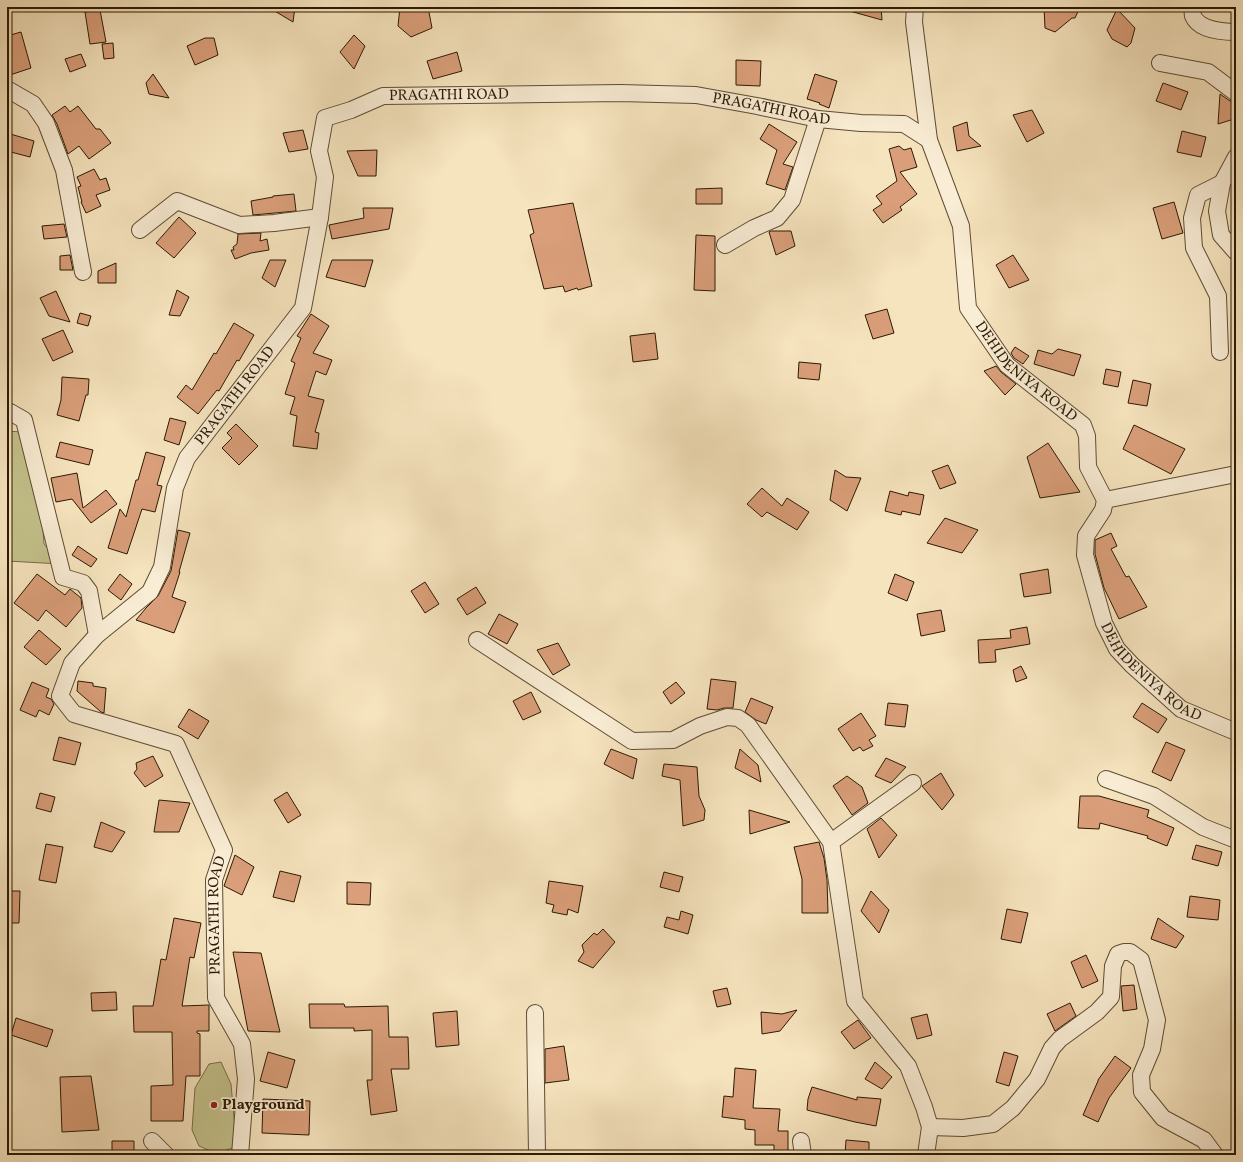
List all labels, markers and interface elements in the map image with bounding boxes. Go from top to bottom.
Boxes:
street label: PRAGATHI ROAD [389,84,509,106]
street label: PRAGATHI ROAD [711,88,831,131]
street label: DEHIDENIYA ROAD [970,317,1082,427]
street label: PRAGATHI ROAD [190,342,280,450]
street label: DEHIDENIYA ROAD [1095,619,1205,727]
street label: PRAGATHI ROAD [203,853,232,975]
place label: Playground [222,1095,305,1116]
marker: Playground [209,1100,219,1110]

